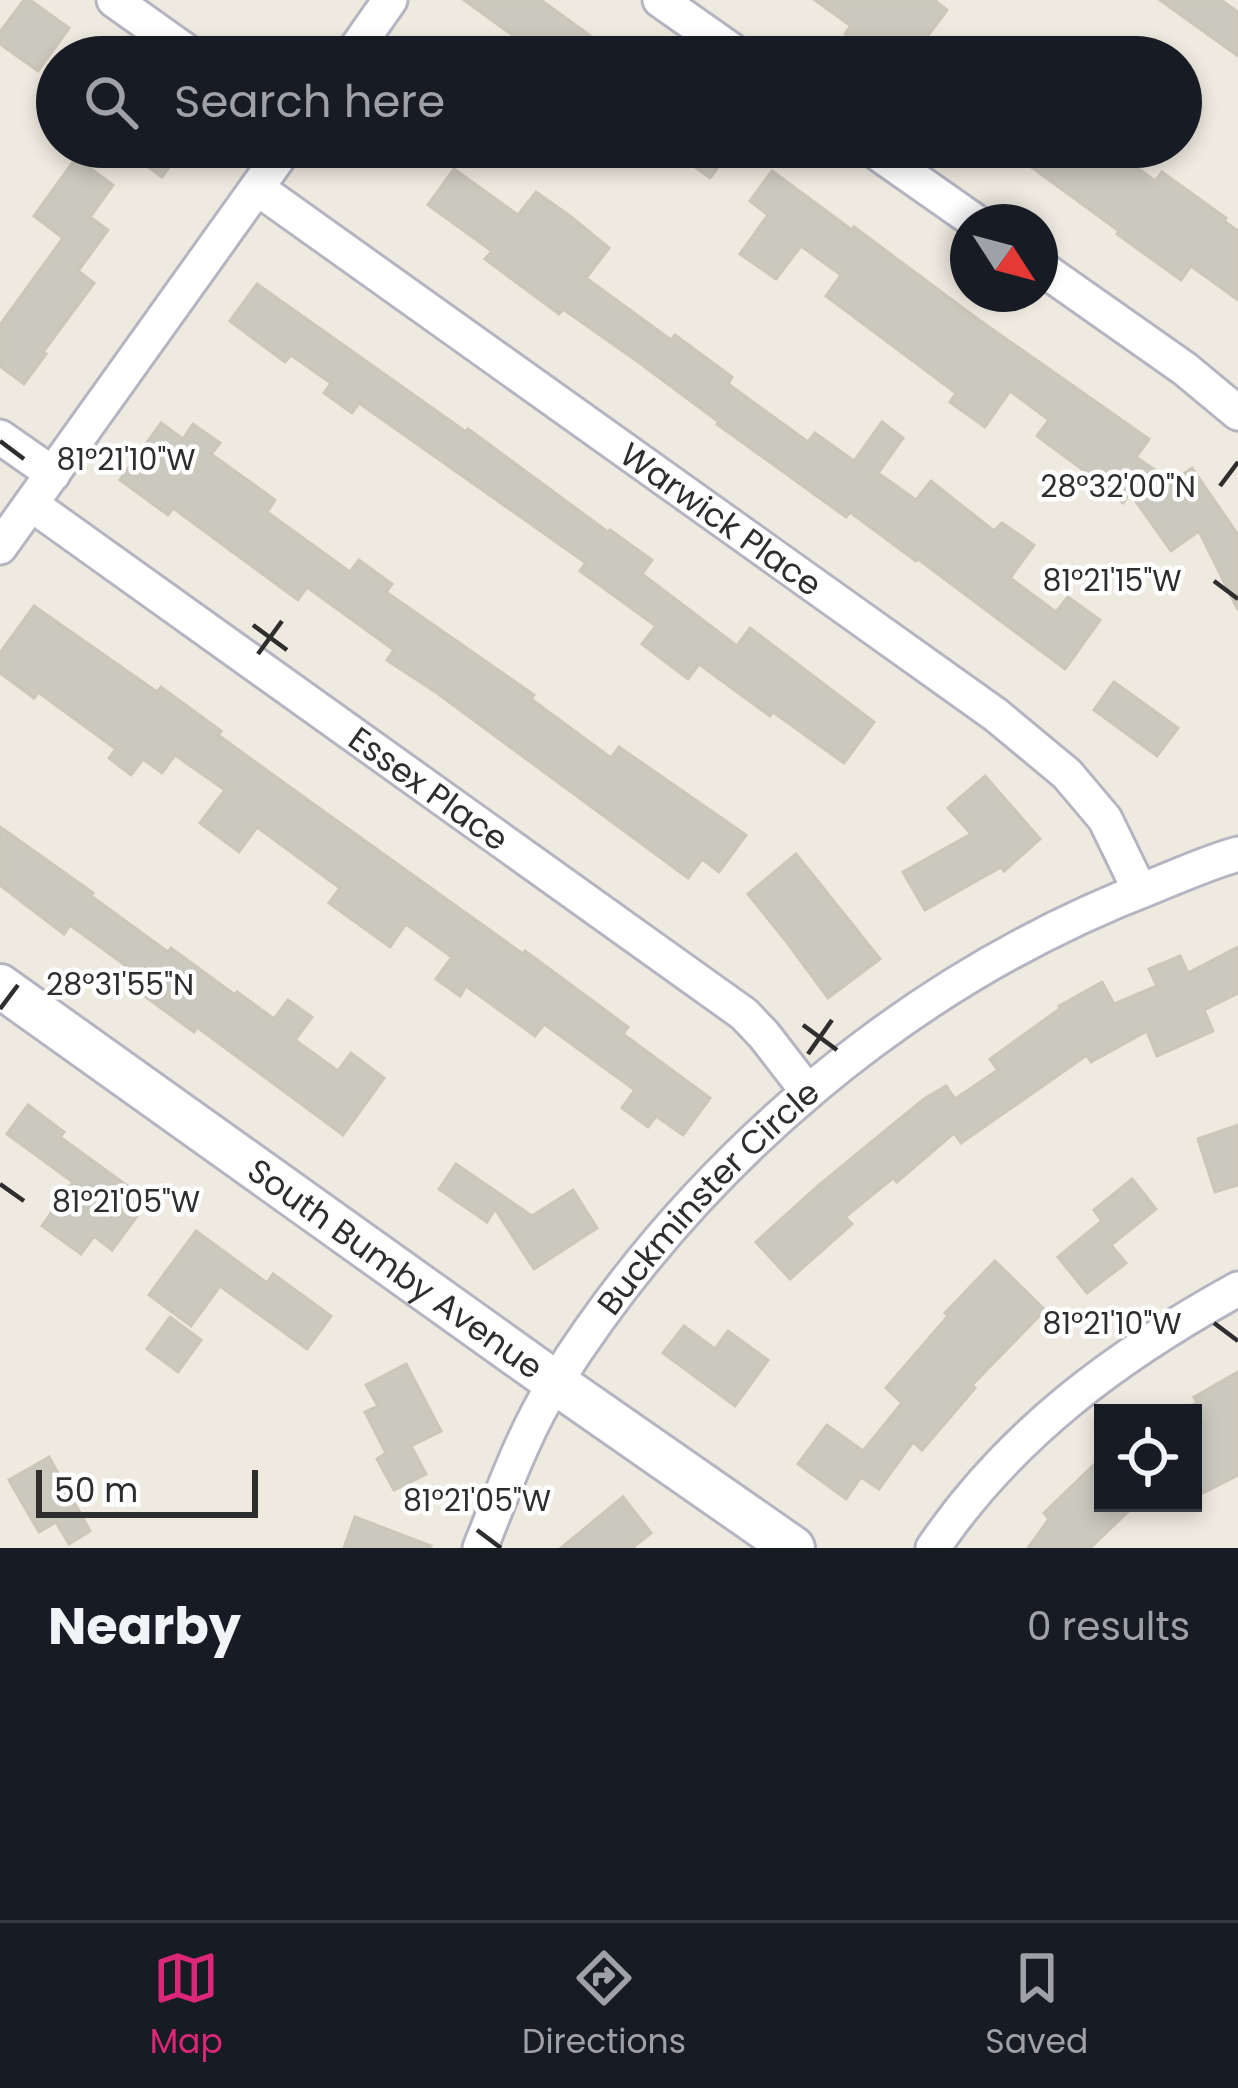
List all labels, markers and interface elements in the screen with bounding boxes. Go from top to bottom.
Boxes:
search box [36,36,1202,168]
icon: search [78,69,144,135]
text: Search here [174,70,445,133]
north arrow [950,204,1058,312]
street label: Warwick Place [610,431,831,608]
text: 81°21'10"W [57,438,195,481]
text: 28°32'00"N [1040,465,1196,508]
text: 81°21'15"W [1043,559,1181,602]
street label: Essex Place [339,716,518,862]
text: 28°31'55"N [46,963,194,1006]
street label: Buckminster Circle [586,1069,830,1325]
street label: South Bumby Avenue [238,1147,552,1390]
text: 81°21'05"W [52,1180,200,1223]
text: 81°21'10"W [1043,1302,1181,1345]
map controls [1094,1404,1202,1512]
button: locate [1094,1404,1202,1512]
scale bar [36,1464,258,1517]
text: 50 m [54,1467,138,1514]
text: 81°21'05"W [403,1479,551,1522]
text: Nearby [48,1590,241,1662]
text: 0 results [1027,1599,1190,1654]
tab: Map [150,1945,223,2067]
tab: Directions [522,1945,686,2067]
tab: Saved [985,1945,1088,2067]

